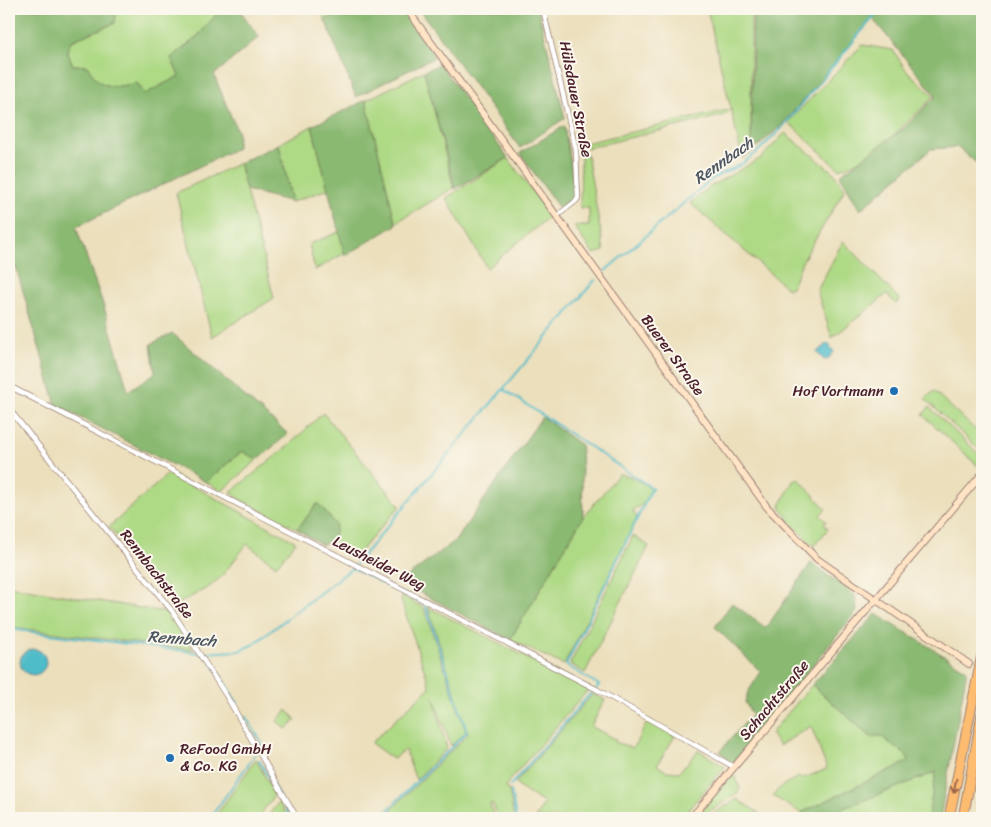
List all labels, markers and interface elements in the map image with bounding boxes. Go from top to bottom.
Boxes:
street label: Hülsdauer Straße [552,38,600,160]
water label: Rennbach [687,128,761,192]
street label: Buerer Straße [634,309,712,402]
place label: Hof Vortmann [792,378,884,404]
marker: Hof Vortmann [888,385,900,397]
street label: Rennbachstraße [113,523,201,625]
street label: Leusheider Weg [328,529,430,598]
water label: Rennbach [147,622,219,655]
street label: Schachtstraße [732,654,816,746]
place label: ReFood GmbH & Co. KG [180,736,272,779]
marker: ReFood GmbH & Co. KG [164,752,176,764]
one-way arrow [950,777,959,793]

